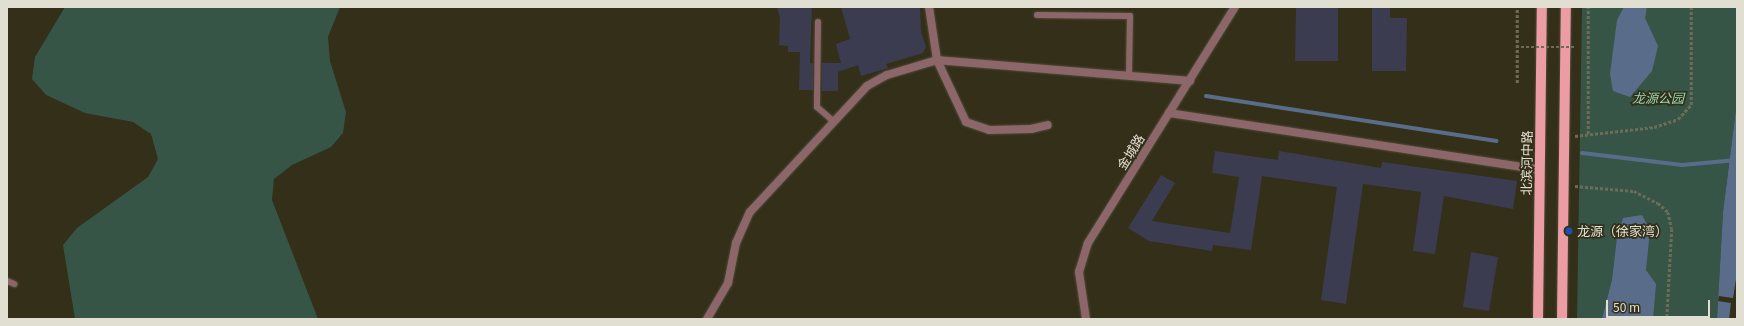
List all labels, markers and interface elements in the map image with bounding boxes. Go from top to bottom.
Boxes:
park label: 龙源公园 [1632,90,1684,106]
street label: 北滨河中路 [1519,130,1535,196]
street label: 金城路 [1114,131,1148,173]
place label: 龙源（徐家湾） [1577,223,1668,239]
marker: 龙源（徐家湾） [1564,226,1574,236]
scale bar [1608,292,1712,318]
text: 50 m [1613,298,1640,315]

